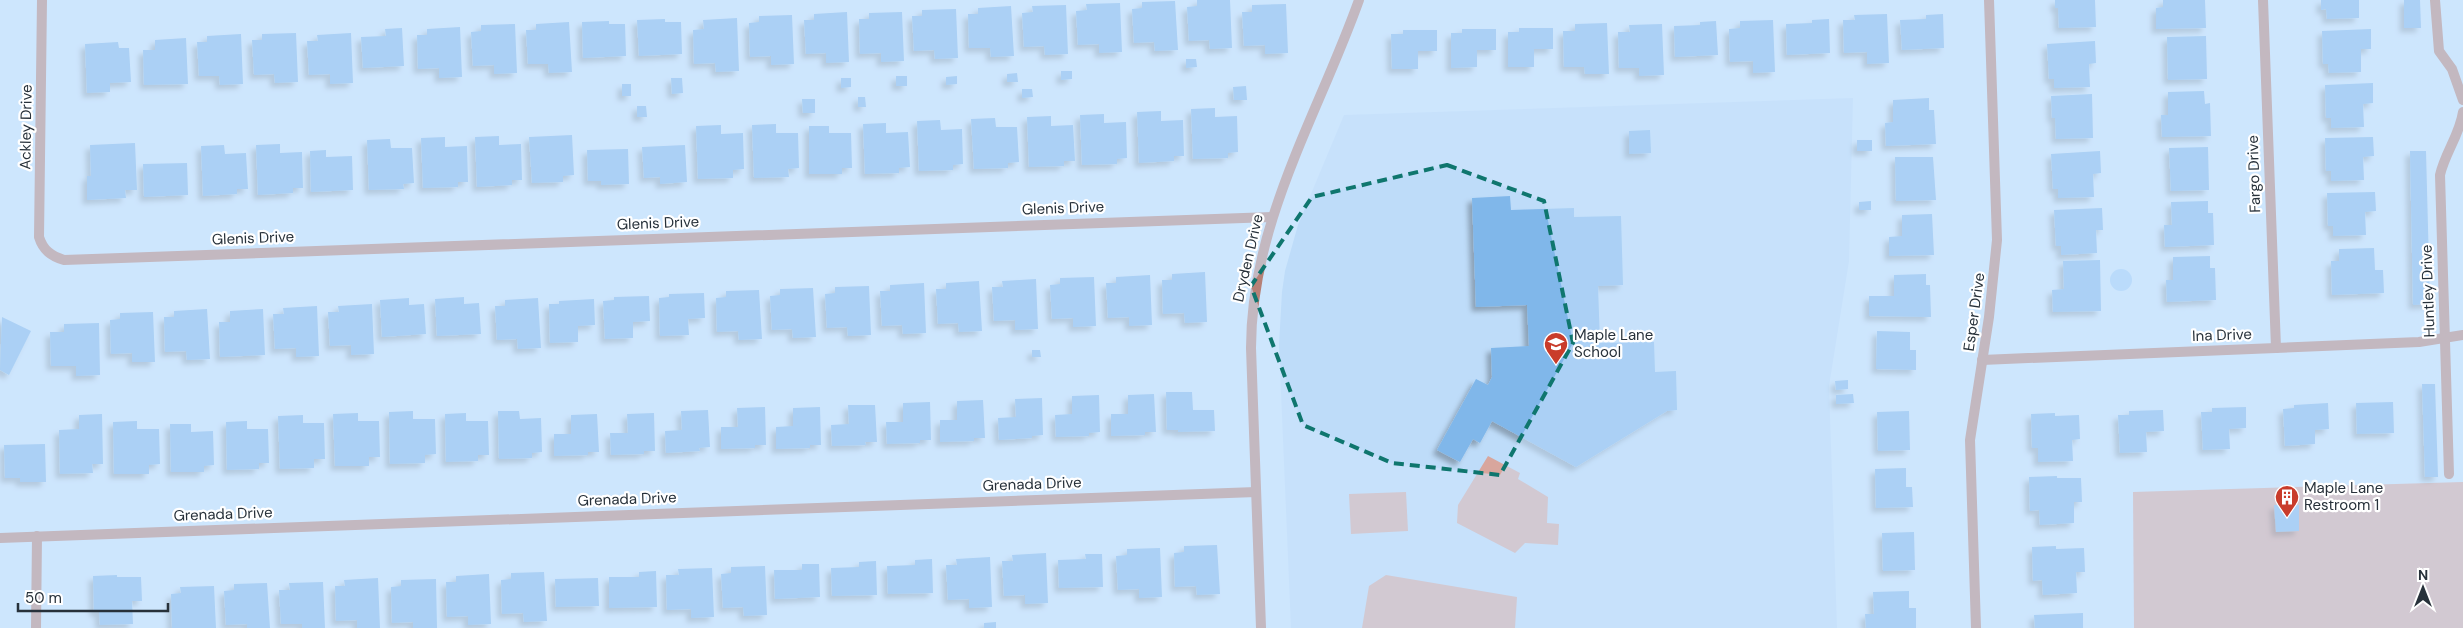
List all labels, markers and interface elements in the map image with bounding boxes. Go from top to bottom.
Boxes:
street label: Ackley Drive [15,84,37,170]
street label: Fargo Drive [2243,135,2265,213]
street label: Glenis Drive [1021,197,1105,219]
street label: Glenis Drive [616,212,700,234]
street label: Dryden Drive [1228,212,1268,304]
street label: Glenis Drive [211,227,295,249]
street label: Huntley Drive [2416,244,2440,338]
street label: Esper Drive [1959,272,1989,352]
street label: Ina Drive [2192,324,2252,346]
place label: Maple Lane School [1574,325,1653,362]
school or university icon: Maple Lane School [1543,331,1569,365]
street label: Grenada Drive [982,472,1082,496]
place label: Maple Lane Restroom 1 [2304,478,2383,515]
building icon: Maple Lane Restroom 1 [2274,484,2300,518]
street label: Grenada Drive [577,487,677,511]
street label: Grenada Drive [173,502,273,526]
north arrow [2398,563,2448,613]
text: N [2418,566,2428,584]
scale bar [18,580,168,612]
text: 50 m [25,588,62,608]

